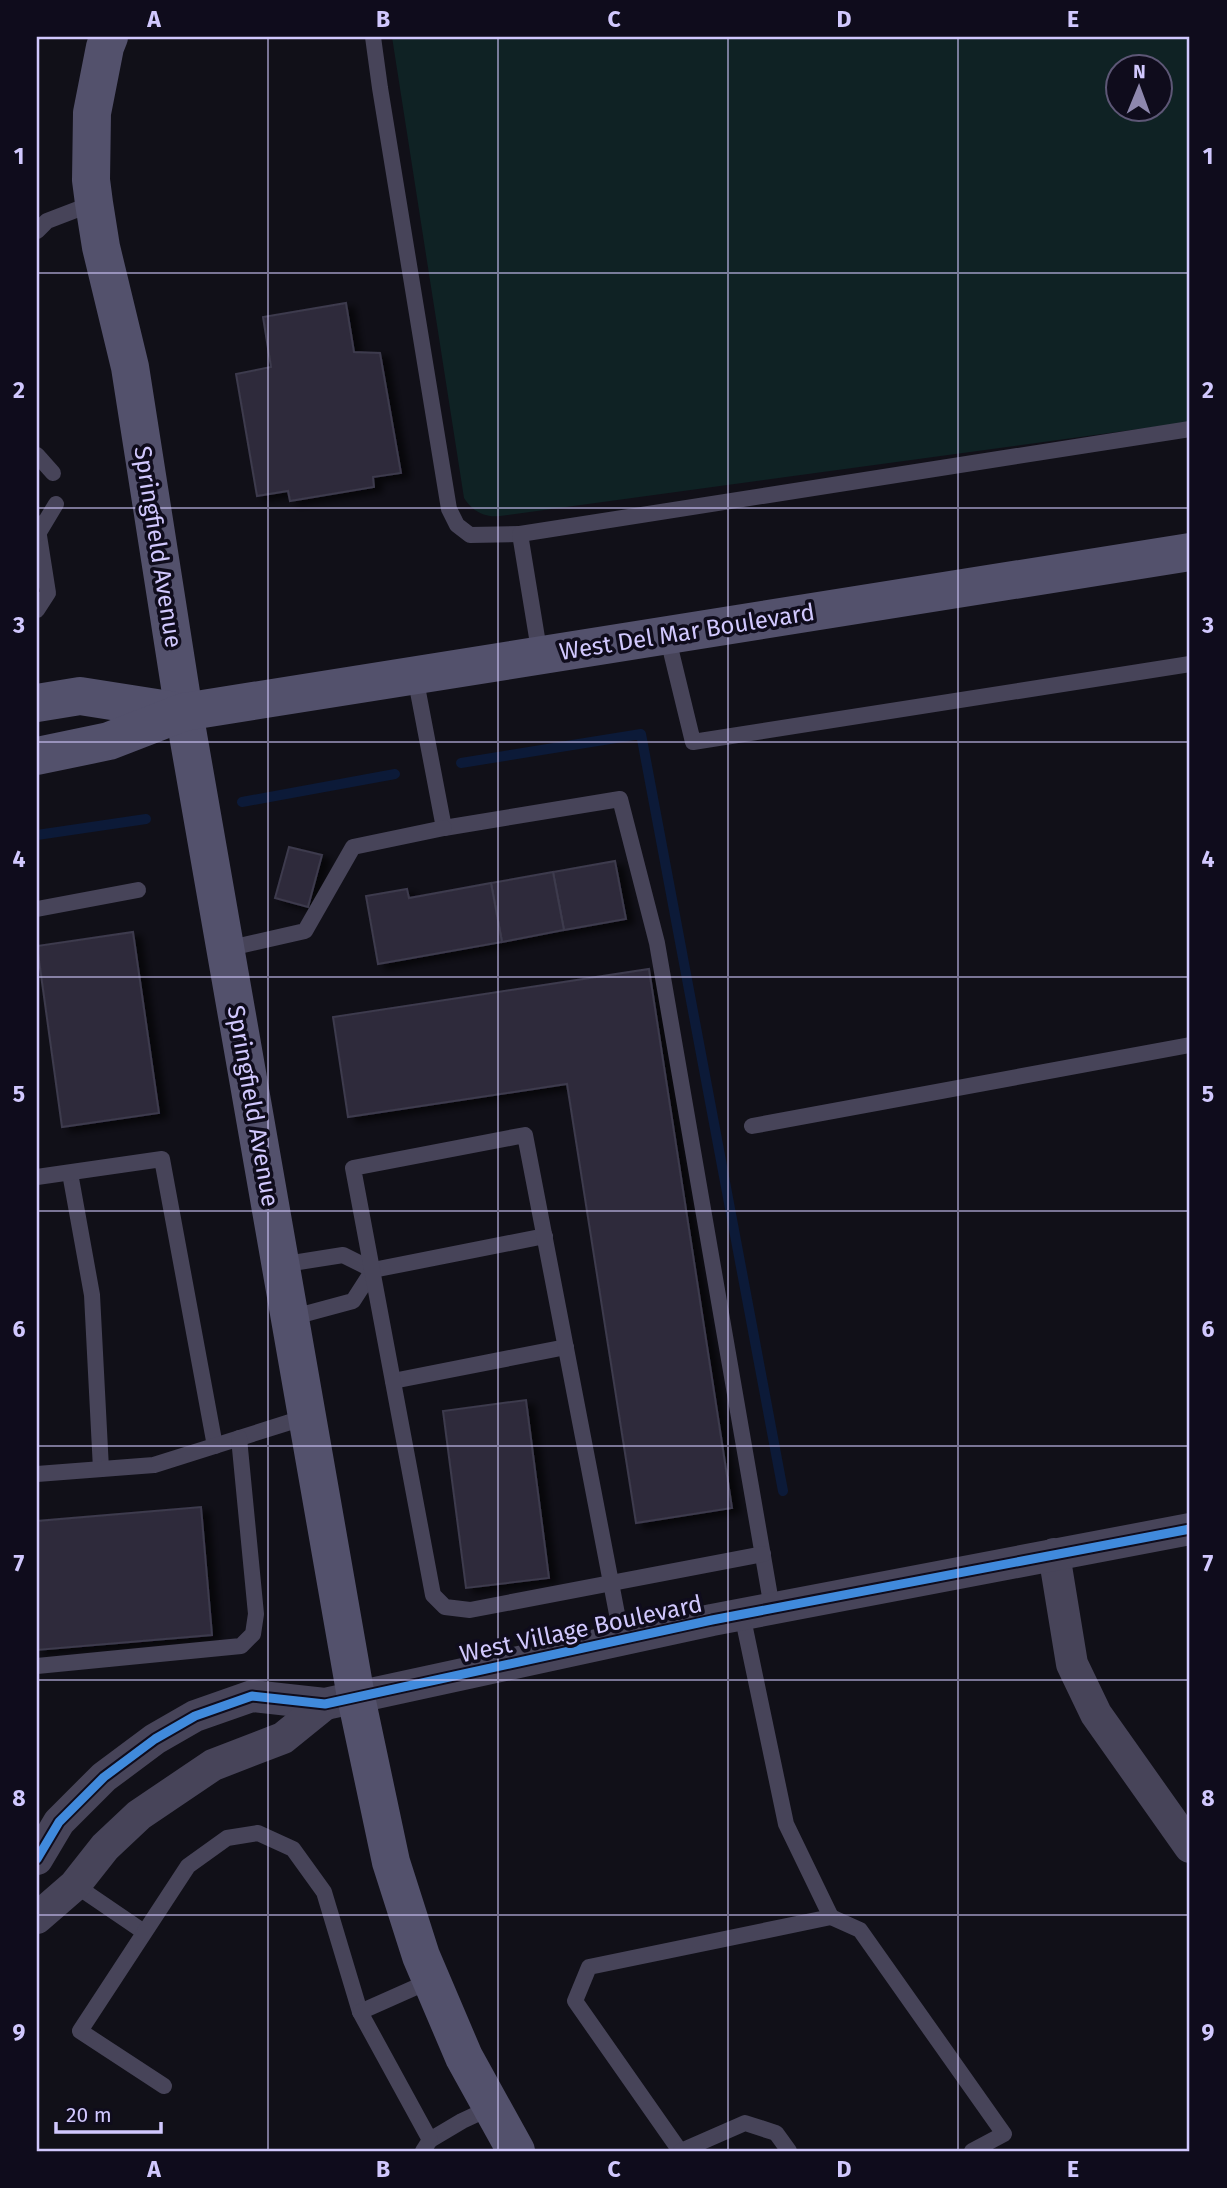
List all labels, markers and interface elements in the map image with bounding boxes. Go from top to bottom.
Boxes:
text: A [146,5,161,33]
text: B [376,5,390,33]
text: C [607,5,621,33]
text: D [837,5,852,33]
text: E [1067,5,1079,33]
north arrow [1104,52,1174,122]
text: N [1133,60,1146,83]
text: 1 [14,142,24,170]
text: 1 [1203,142,1213,170]
text: 2 [13,376,25,404]
text: 2 [1202,376,1214,404]
street label: Springfield Avenue [128,444,188,650]
street label: West Del Mar Boulevard [557,598,817,666]
text: 3 [12,611,25,639]
text: 3 [1201,611,1214,639]
text: 4 [13,845,26,873]
text: 4 [1202,845,1215,873]
street label: Springfield Avenue [221,1003,285,1209]
text: 5 [13,1080,25,1108]
text: 5 [1202,1080,1214,1108]
text: 6 [13,1315,26,1343]
text: 6 [1202,1315,1215,1343]
text: 7 [14,1549,25,1577]
text: 7 [1203,1549,1214,1577]
street label: West Village Boulevard [457,1590,705,1668]
text: 8 [12,1784,26,1812]
text: 8 [1201,1784,1215,1812]
text: 9 [13,2018,26,2046]
text: 9 [1202,2018,1215,2046]
scale bar [56,2090,161,2134]
text: 20 m [66,2102,112,2128]
text: A [146,2155,161,2183]
text: B [376,2155,390,2183]
text: C [607,2155,621,2183]
text: D [837,2155,852,2183]
text: E [1067,2155,1079,2183]

